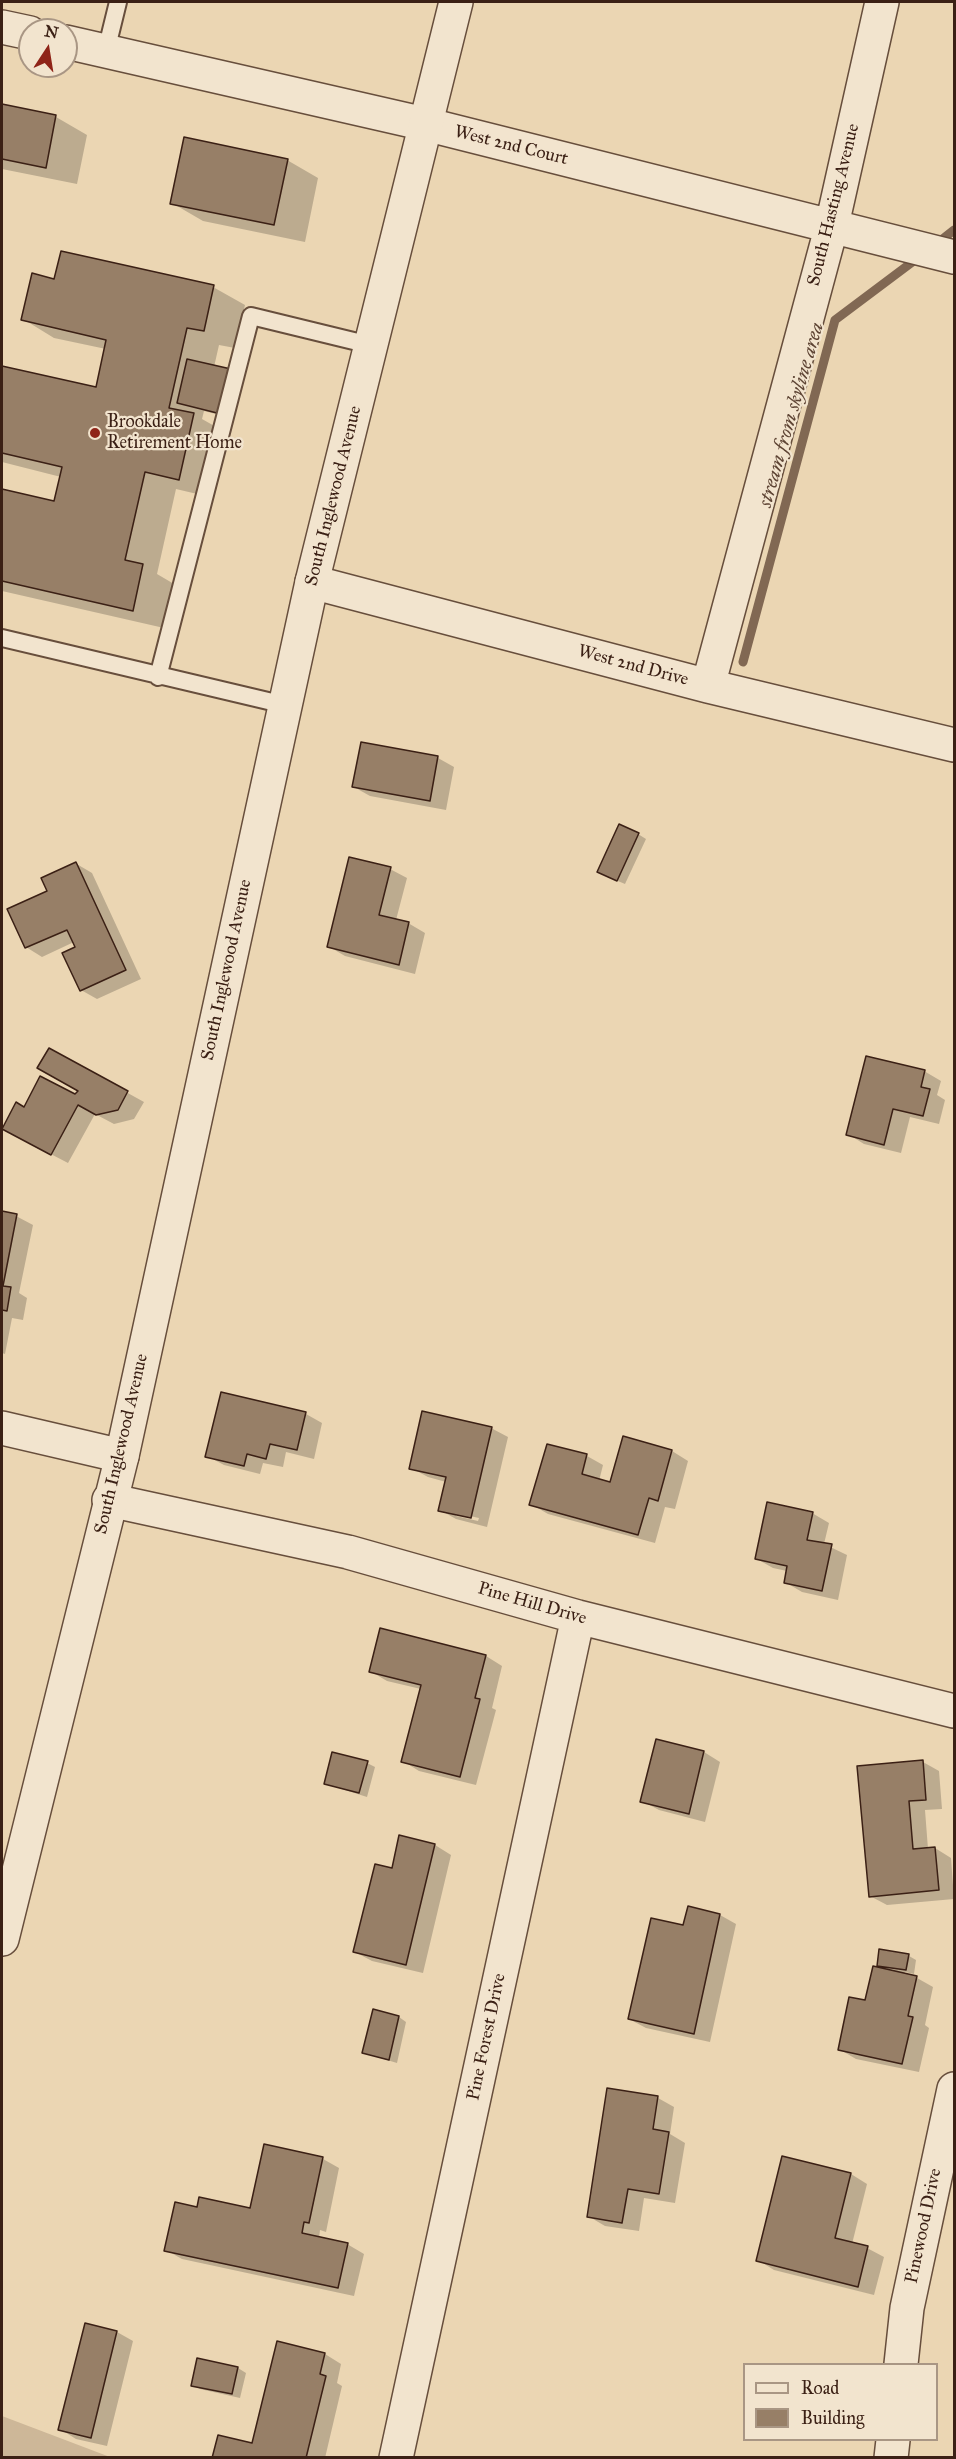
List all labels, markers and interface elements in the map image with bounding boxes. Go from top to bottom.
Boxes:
north arrow [18,18,78,78]
text: N [43,21,60,43]
street label: West 2nd Court [452,121,570,171]
street label: South Hasting Avenue [803,122,865,288]
water label: stream from skyline area [754,320,830,510]
street label: South Inglewood Avenue [301,404,367,588]
place label: Brookdale Retirement Home [107,412,242,454]
marker: Brookdale Retirement Home [88,426,102,440]
street label: West 2nd Drive [575,641,691,691]
street label: South Inglewood Avenue [197,877,257,1063]
street label: South Inglewood Avenue [91,1352,153,1536]
street label: Pine Hill Drive [475,1578,589,1630]
street label: Pine Forest Drive [463,1971,511,2103]
street label: Pinewood Drive [901,2166,947,2286]
legend [743,2363,938,2441]
text: Road [801,2377,839,2399]
text: Building [801,2407,864,2429]

